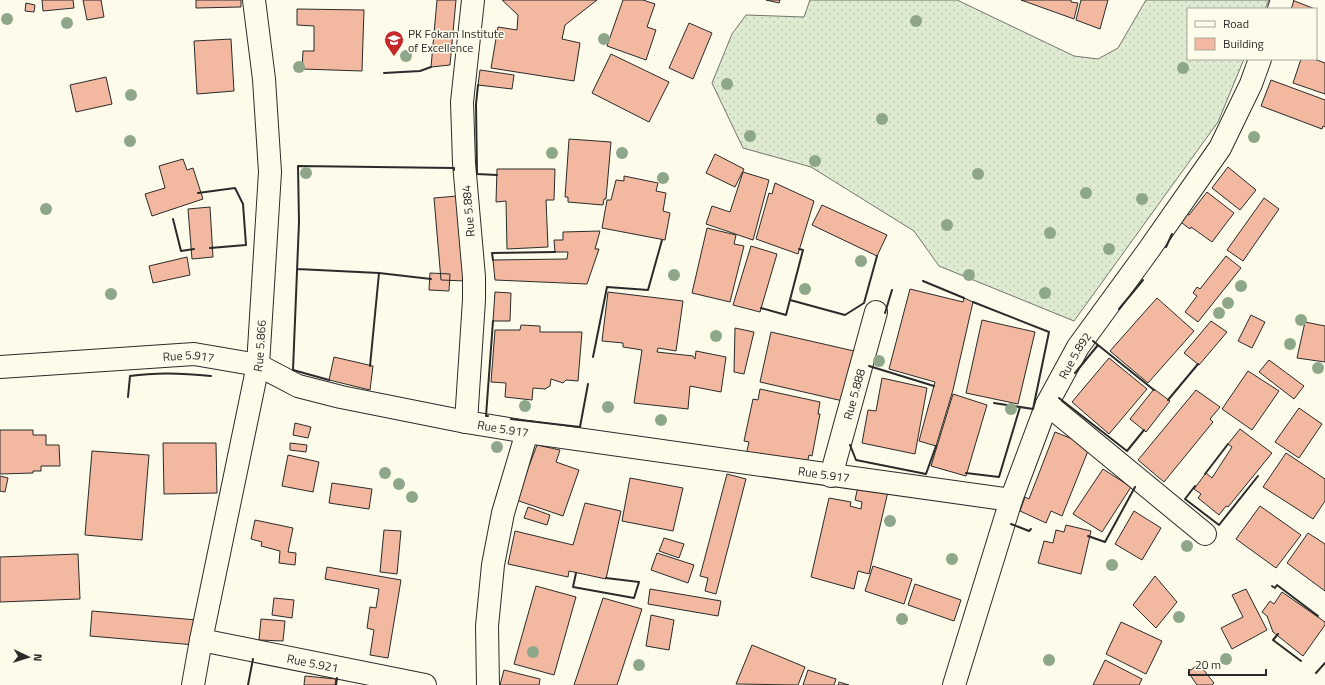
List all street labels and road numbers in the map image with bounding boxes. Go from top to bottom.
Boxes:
street label: Rue 5.884 [456,184,480,238]
street label: Rue 5.866 [247,319,270,373]
street label: Rue 5.892 [1053,328,1096,382]
street label: Rue 5.917 [162,344,216,367]
street label: Rue 5.888 [837,366,870,422]
street label: Rue 5.917 [476,415,530,442]
street label: Rue 5.917 [797,461,851,487]
street label: Rue 5.921 [285,648,340,677]

